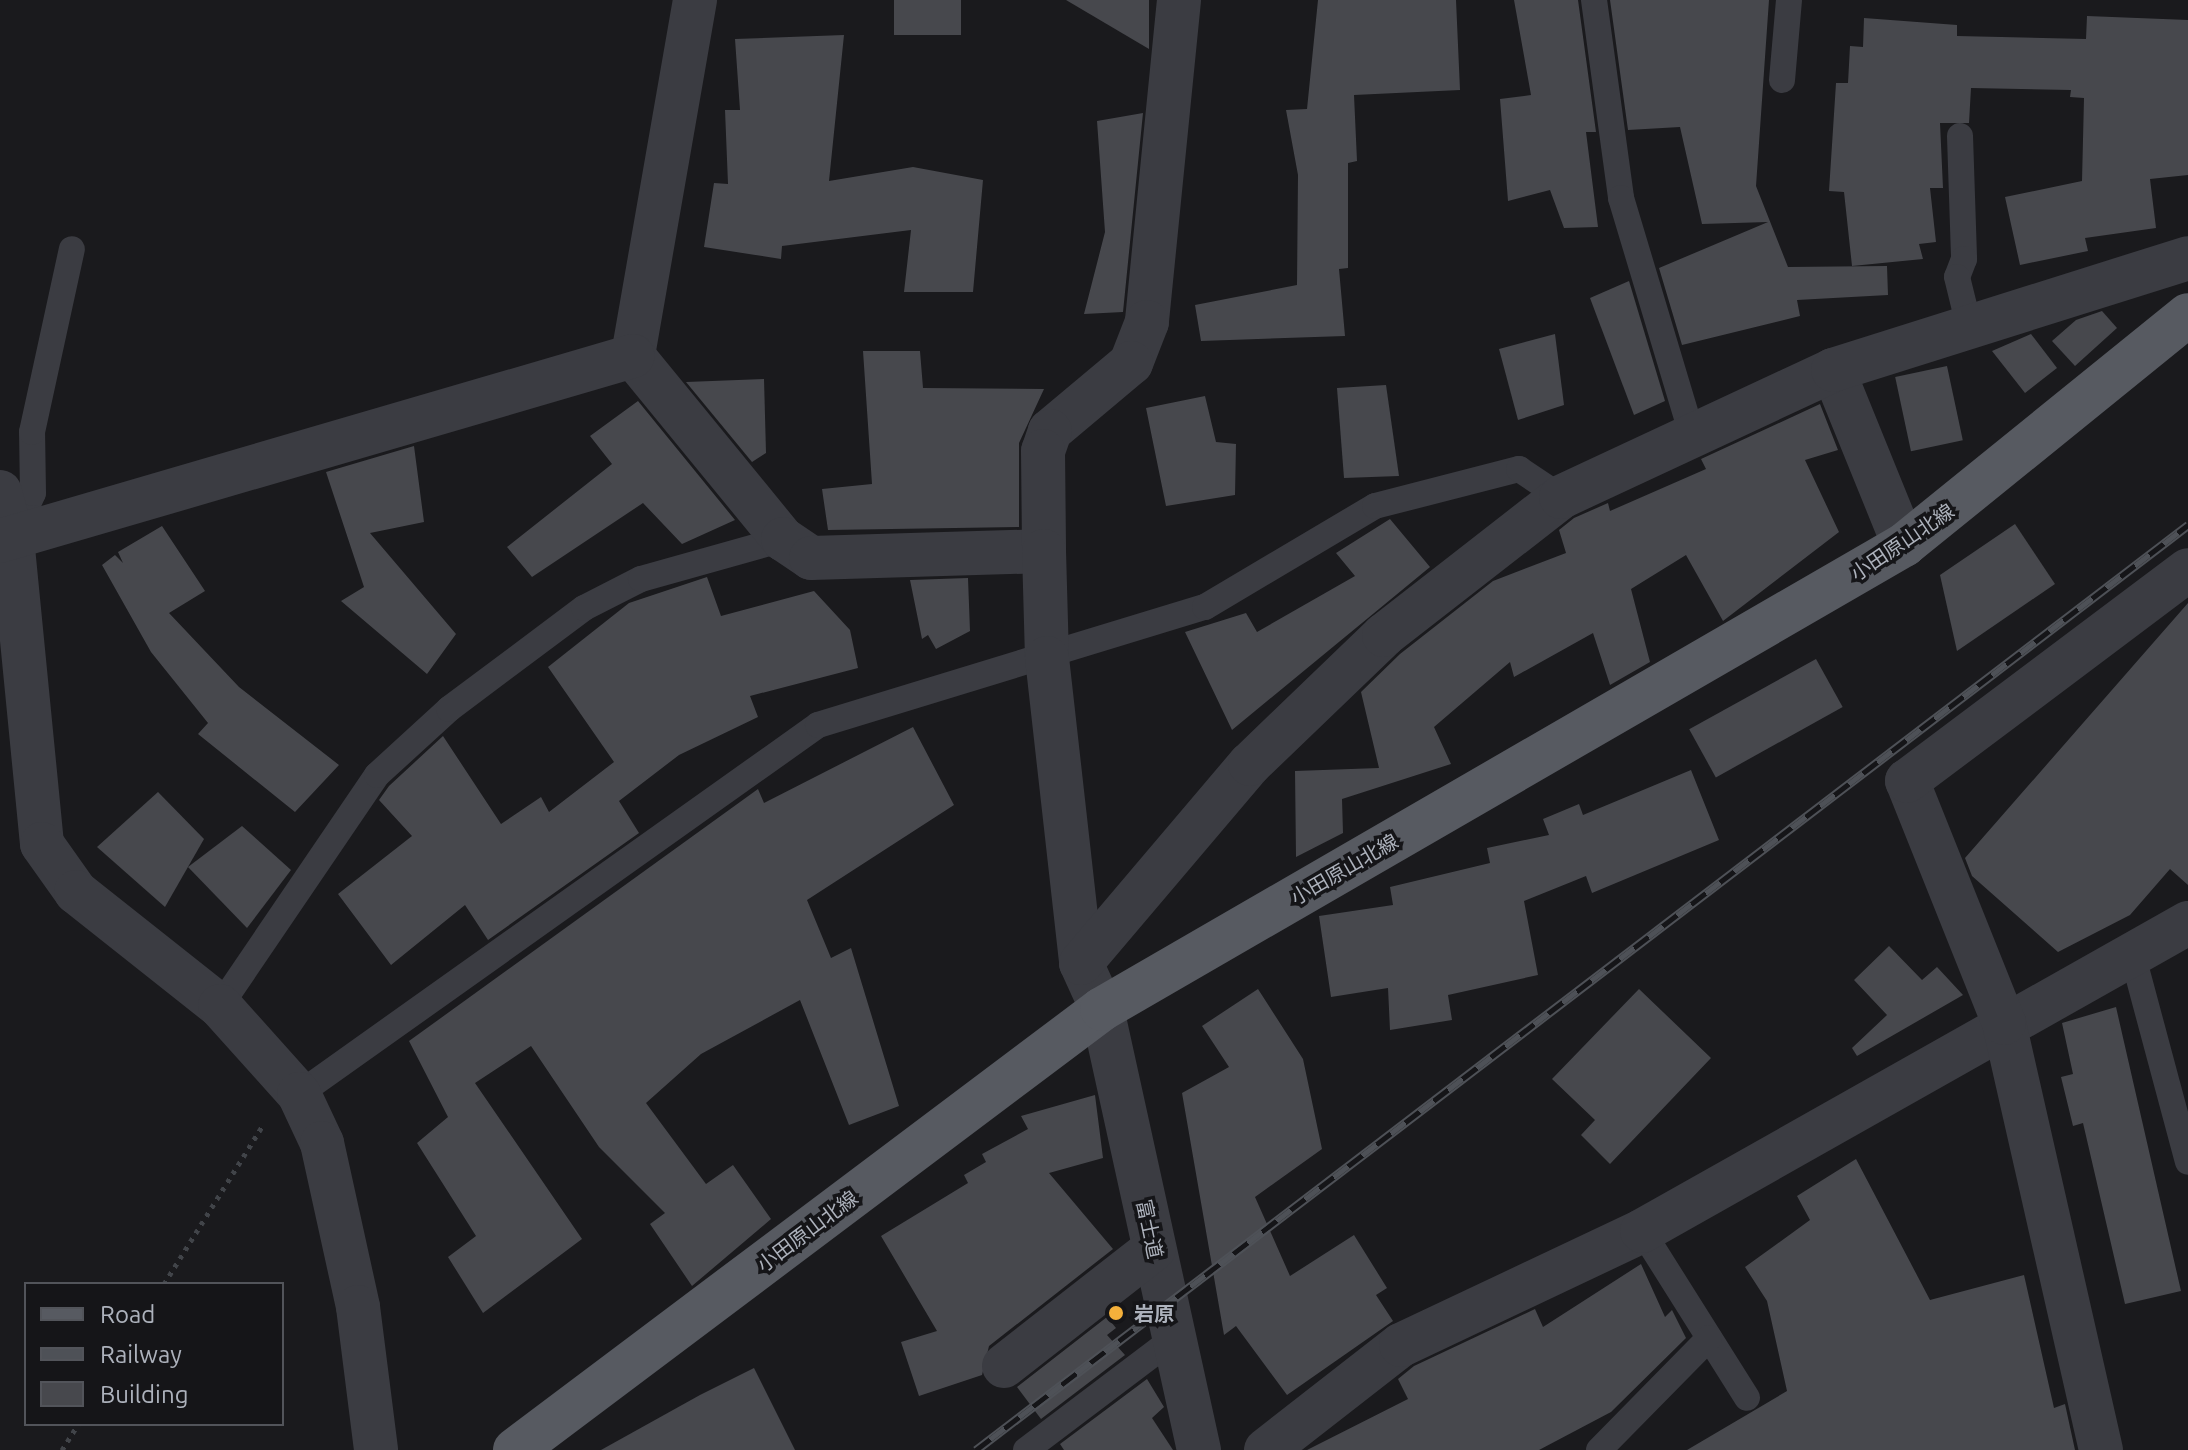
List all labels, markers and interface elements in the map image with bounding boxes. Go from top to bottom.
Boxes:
street label: 小田原山北線 [1846,499,1958,585]
street label: 小田原山北線 [1286,829,1402,909]
street label: 小田原山北線 [752,1185,862,1277]
street label: 富士道 [1132,1197,1168,1261]
legend [24,1282,284,1426]
text: Road [100,1301,155,1328]
place label: 岩原 [1134,1301,1174,1325]
marker: 岩原 [1105,1302,1127,1324]
text: Railway [100,1341,182,1368]
text: Building [100,1381,188,1408]

